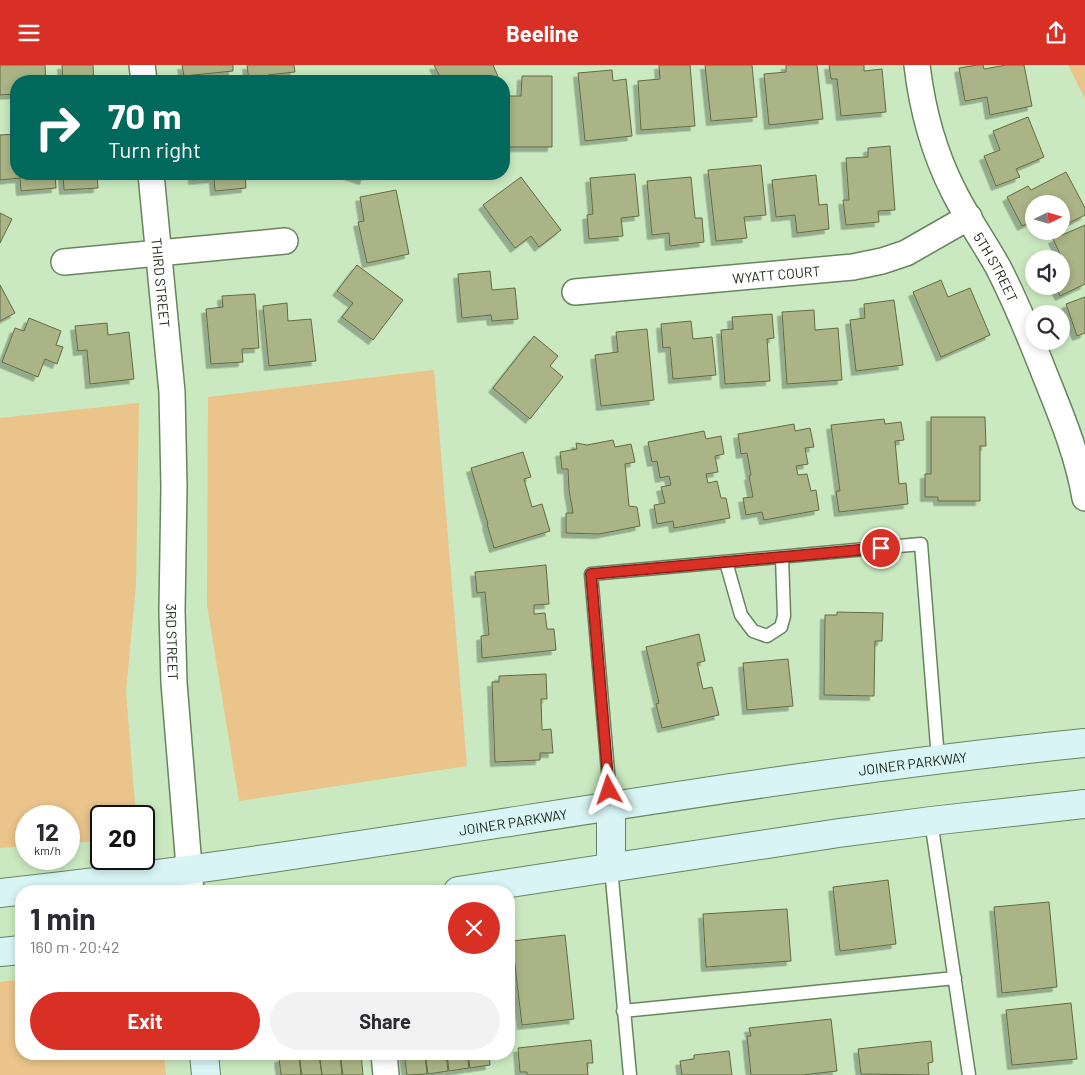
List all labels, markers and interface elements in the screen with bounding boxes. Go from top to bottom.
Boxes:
icon: menu [15,19,43,47]
icon: share [1042,19,1070,47]
text: Beeline [506,20,579,46]
text: 70 m [108,94,182,136]
icon: right [25,95,90,160]
text: Turn right [108,136,201,162]
north arrow [1025,195,1070,240]
map controls [1025,195,1070,350]
street label: 5TH STREET [971,229,1022,304]
street label: THIRD STREET [149,237,174,328]
button: sound [1025,250,1070,295]
street label: WYATT COURT [731,261,821,286]
button: search [1025,305,1070,350]
pin [860,527,902,569]
icon: arrive [867,534,895,562]
street label: 3RD STREET [163,603,182,681]
street label: JOINER PARKWAY [857,748,968,778]
position arrow [582,763,634,815]
speed limit sign: 20 [90,805,155,870]
street label: JOINER PARKWAY [458,805,568,838]
text: 12 [36,816,59,846]
text: km/h [34,843,61,857]
text: 1 min [30,900,96,936]
button: close [448,902,500,954]
text: 160 m · 20:42 [30,937,120,956]
button: Exit [30,992,260,1050]
button: Share [270,992,500,1050]

